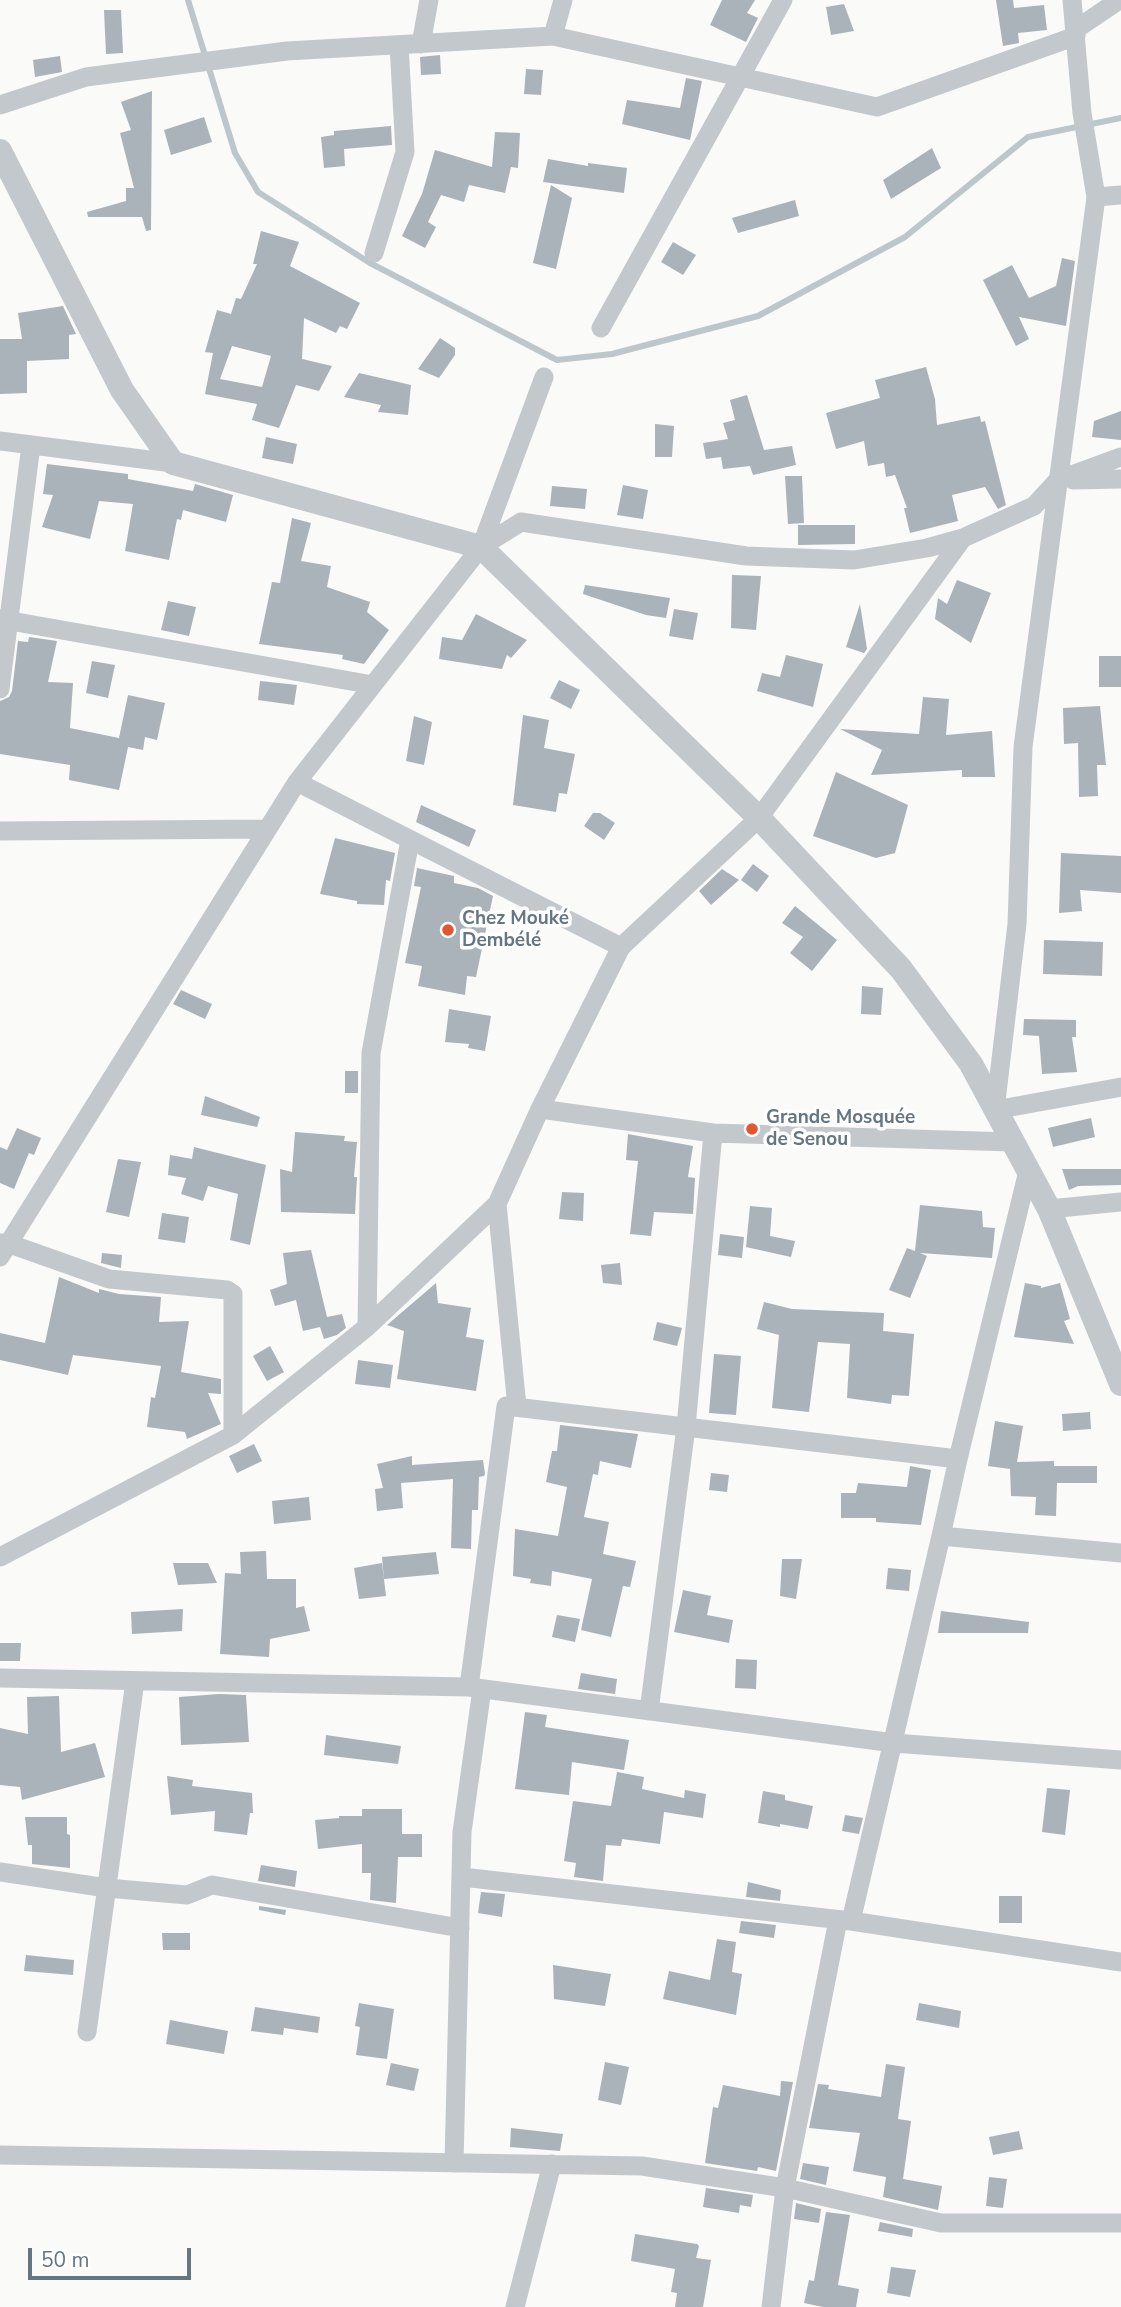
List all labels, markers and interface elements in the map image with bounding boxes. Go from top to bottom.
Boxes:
place label: Chez Mouké Dembélé [462,908,569,952]
marker: Chez Mouké Dembélé [440,922,456,938]
place label: Grande Mosquée de Senou [766,1107,915,1151]
marker: Grande Mosquée de Senou [744,1121,760,1137]
scale bar [32,2234,194,2278]
text: 50 m [41,2246,90,2274]

